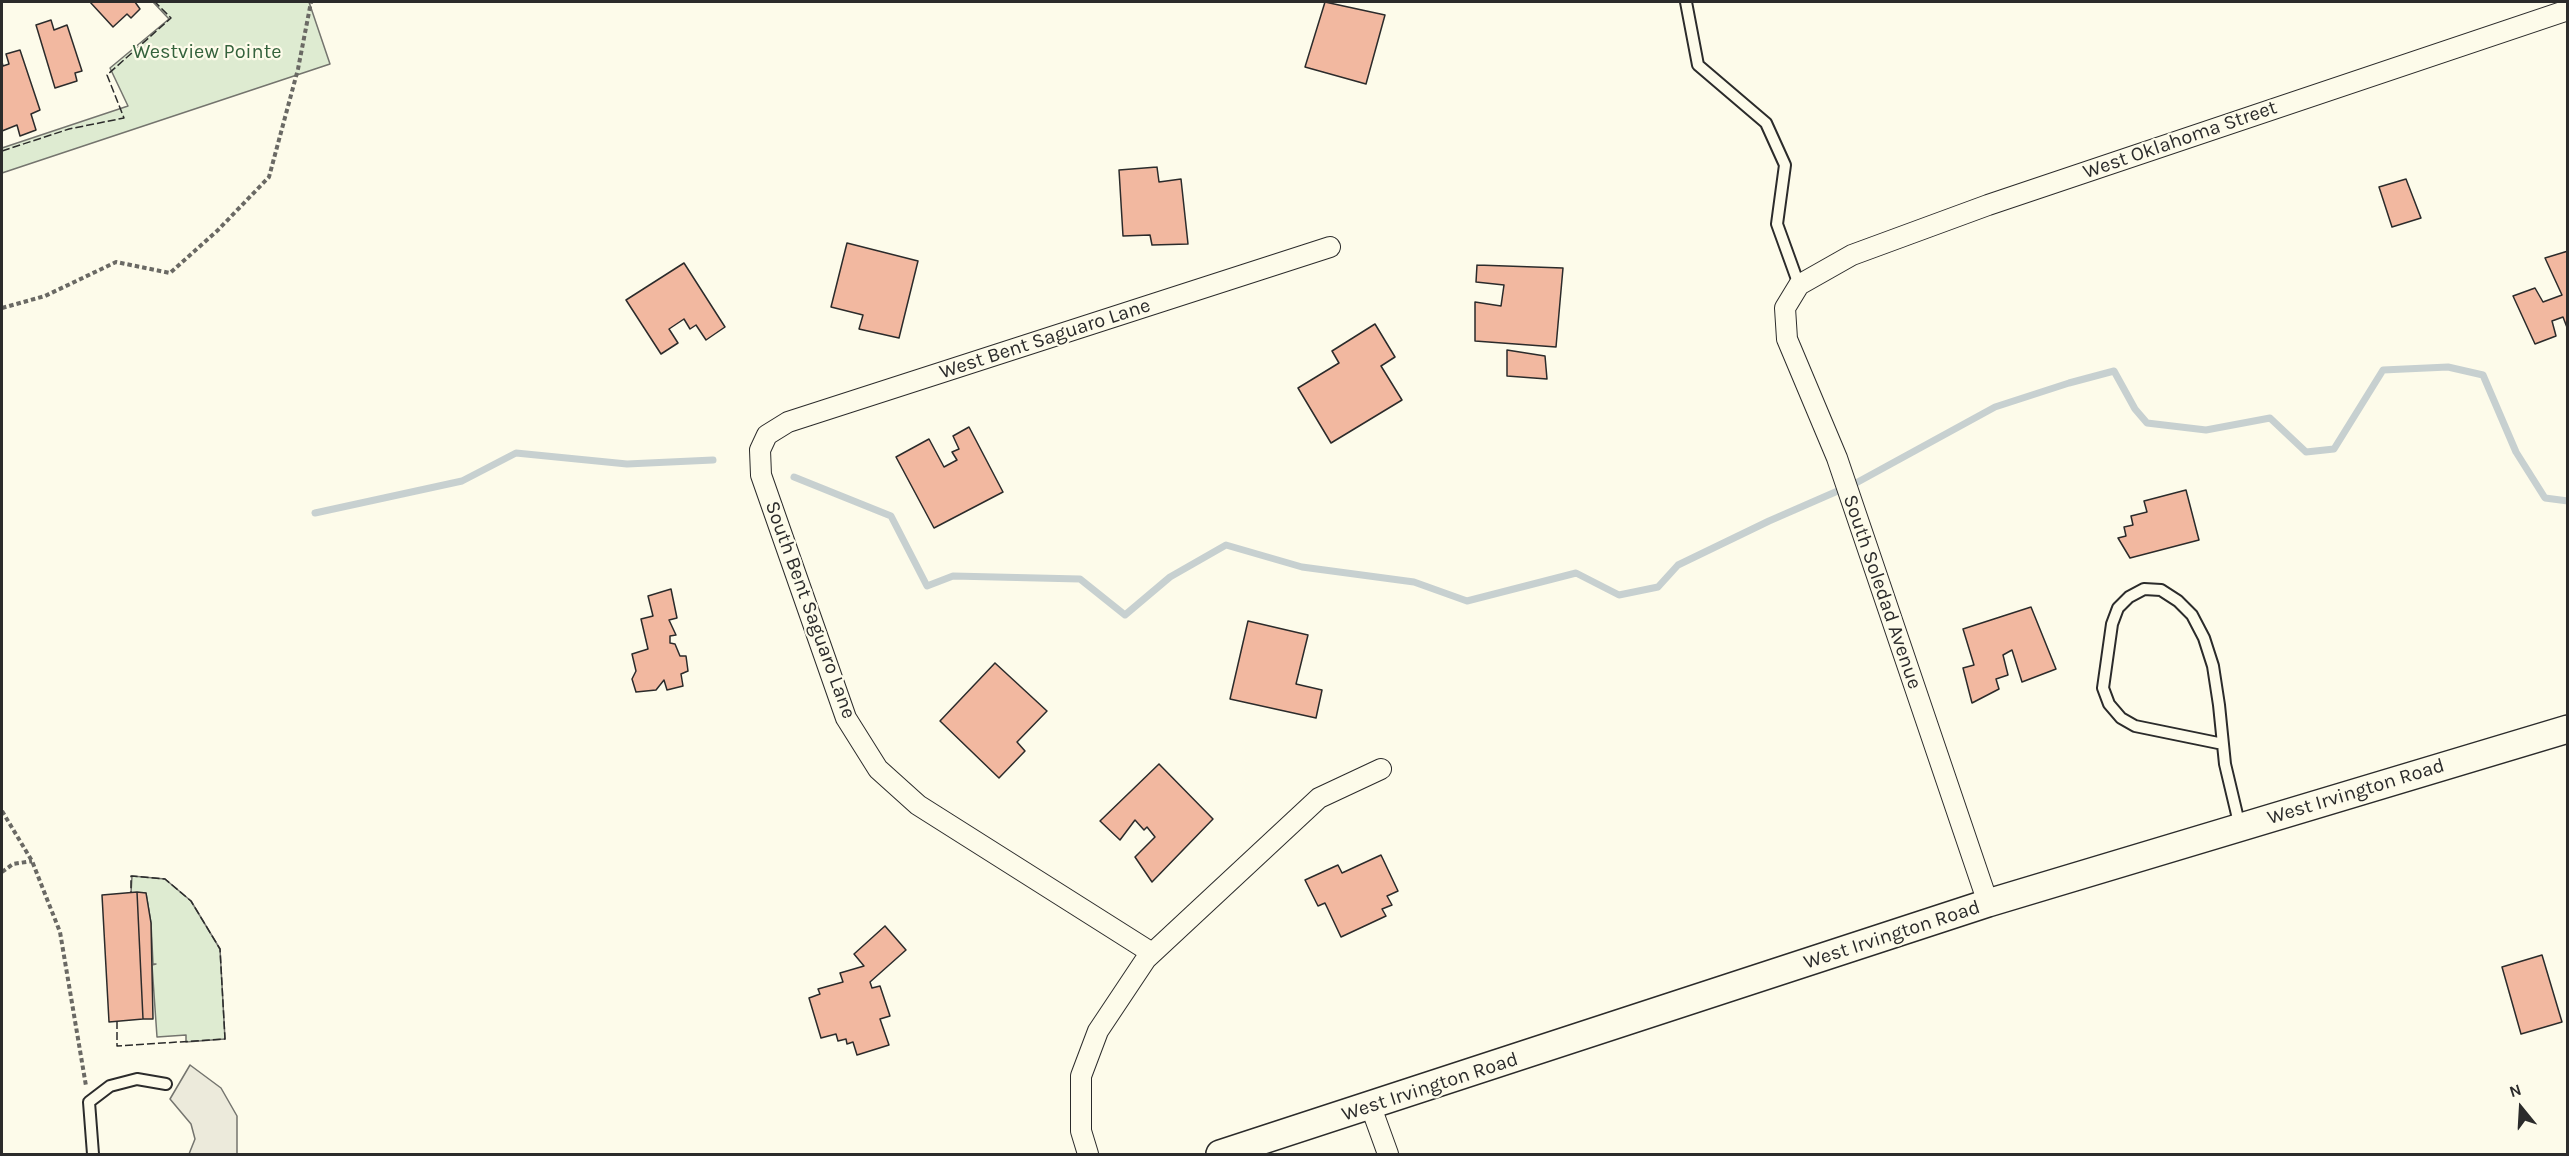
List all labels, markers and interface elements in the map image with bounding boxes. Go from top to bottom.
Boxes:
park label: Westview Pointe [133,40,281,64]
street label: West Oklahoma Street [2080,96,2280,184]
street label: West Bent Saguaro Lane [936,294,1154,384]
street label: South Soledad Avenue [1838,492,1926,692]
street label: South Bent Saguaro Lane [759,498,861,722]
street label: West Irvington Road [2265,754,2447,830]
street label: West Irvington Road [1801,895,1983,975]
street label: West Irvington Road [1339,1047,1521,1127]
north arrow [2491,1078,2551,1138]
text: N [2507,1080,2524,1101]

